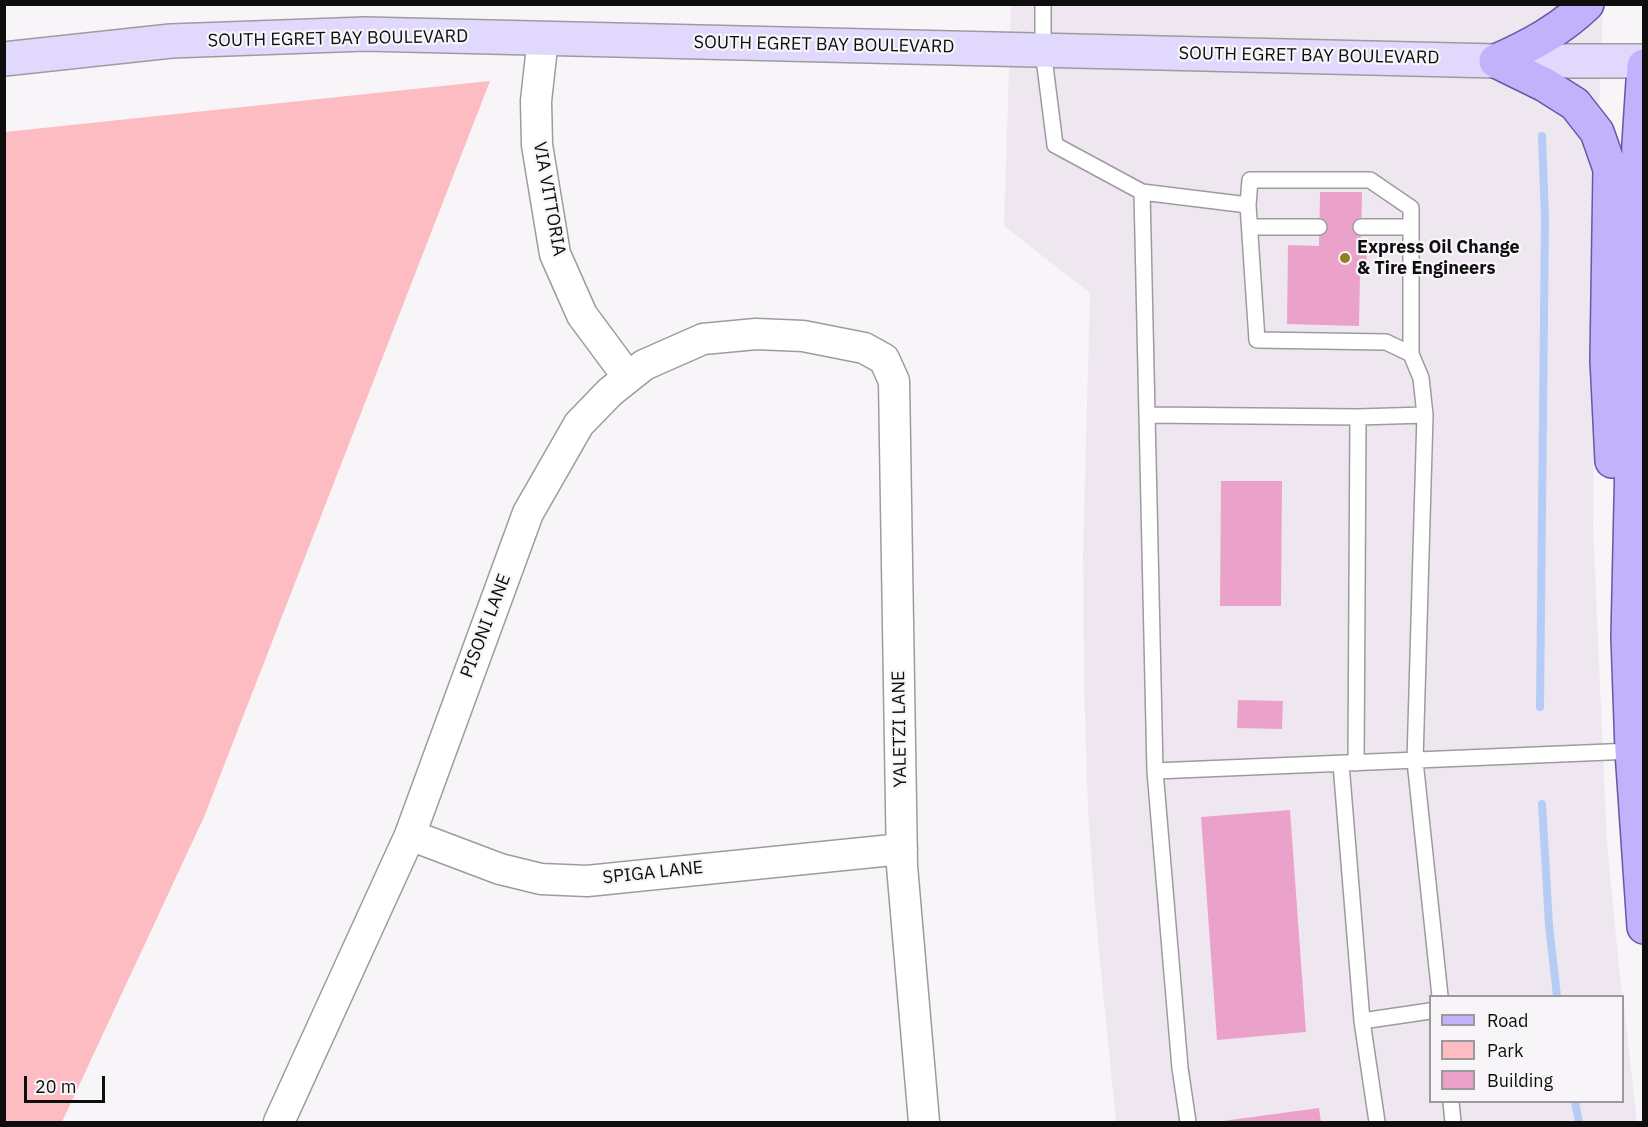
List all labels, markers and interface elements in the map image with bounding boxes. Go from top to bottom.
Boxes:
street label: SOUTH EGRET BAY BOULEVARD [207,26,469,52]
street label: SOUTH EGRET BAY BOULEVARD [693,32,955,58]
street label: SOUTH EGRET BAY BOULEVARD [1178,43,1440,69]
street label: VIA VITTORIA [528,140,570,258]
place label: Express Oil Change & Tire Engineers [1357,237,1520,280]
marker: Express Oil Change & Tire Engineers [1338,251,1352,265]
street label: PISONI LANE [456,571,516,681]
street label: YALETZI LANE [888,670,912,788]
street label: SPIGA LANE [602,857,704,889]
legend [1429,995,1624,1103]
text: Road [1487,1009,1528,1032]
text: Park [1487,1039,1523,1062]
scale bar [27,1064,108,1102]
text: Building [1487,1069,1553,1092]
text: 20 m [35,1075,77,1098]

